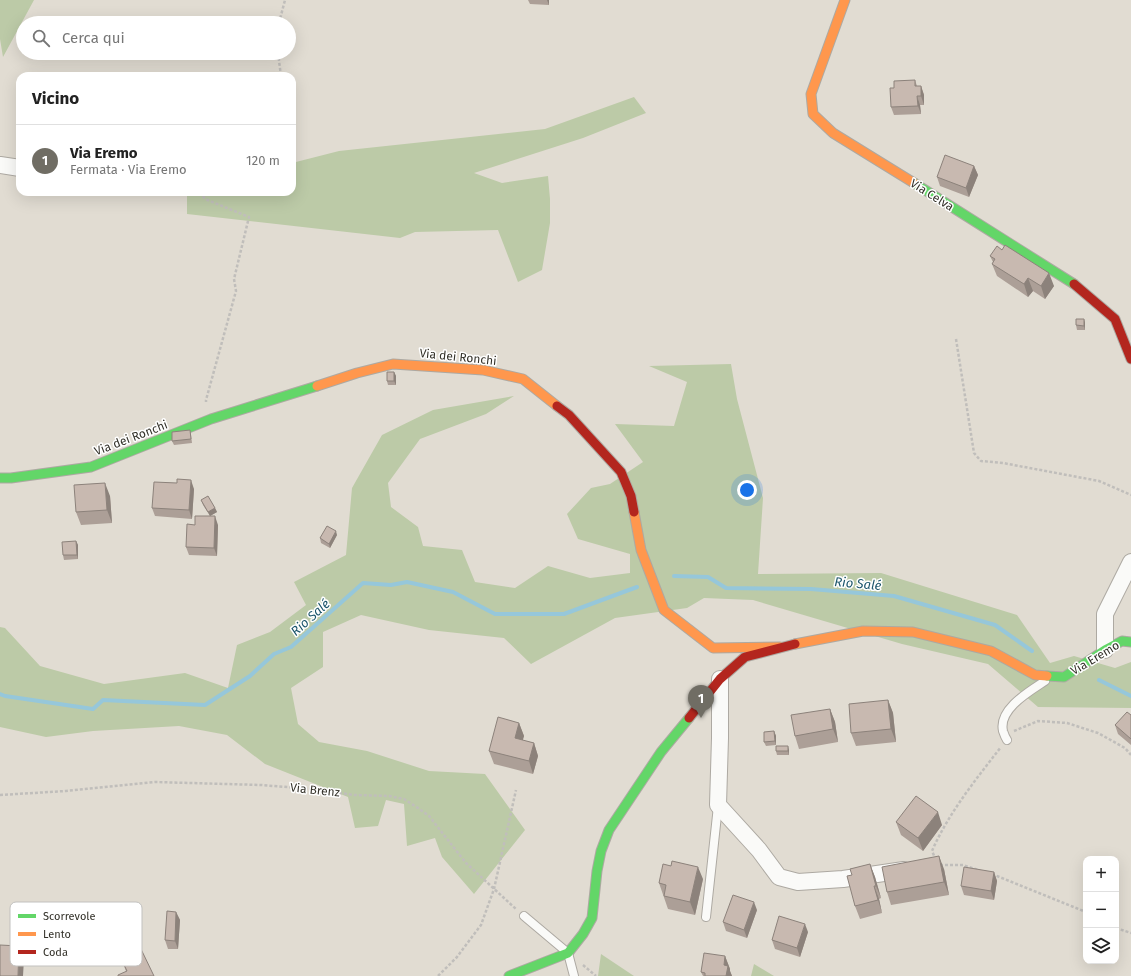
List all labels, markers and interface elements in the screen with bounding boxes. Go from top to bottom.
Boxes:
search box [16,16,296,60]
icon: search [30,27,52,49]
text: Cerca qui [62,29,125,47]
text: Vicino [32,88,79,109]
text: Via Eremo [70,144,138,162]
text: 1 [42,153,48,168]
text: 120 m [246,153,280,168]
text: Fermata · Via Eremo [70,162,187,177]
street label: Via Celva [908,176,956,214]
street label: Via dei Ronchi [419,346,497,368]
street label: Via dei Ronchi [92,418,170,458]
your location [737,480,757,500]
water label: Rio Salé [834,574,882,593]
water label: Rio Salé [288,596,333,639]
street label: Via Eremo [1068,638,1122,678]
pin: 1 [688,685,714,718]
street label: Via Brenz [289,780,341,800]
map controls [1083,856,1119,964]
button: + [1083,856,1119,892]
button: − [1083,892,1119,928]
legend [10,902,142,966]
text: Scorrevole [43,910,96,923]
text: Lento [43,928,71,941]
button: layers [1083,928,1119,964]
text: Coda [43,946,68,959]

